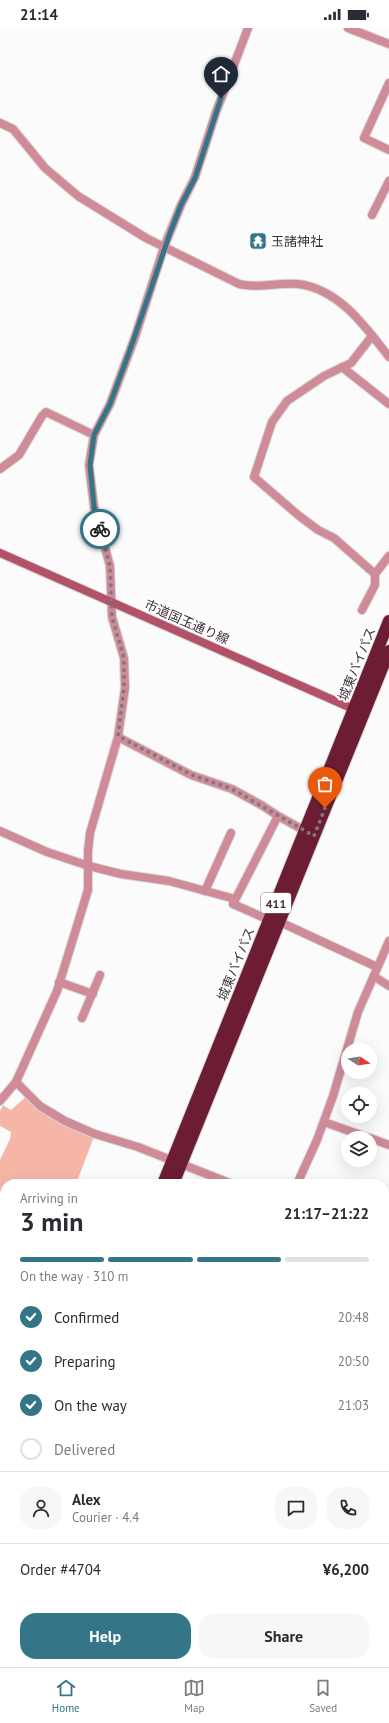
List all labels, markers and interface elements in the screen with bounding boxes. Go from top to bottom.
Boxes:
text: 21:14 [20,5,58,24]
pin [204,57,238,98]
icon: home [210,63,232,85]
temple icon: 玉諸神社 [248,231,268,251]
place label: 玉諸神社 [271,233,323,250]
courier [80,509,120,549]
icon: bike [89,518,111,540]
street label: 市道国玉通り線 [142,596,232,648]
street label: 城東バイパス [335,625,379,703]
pin [308,767,342,808]
icon: bag [314,773,336,795]
road number: 411 [261,893,291,913]
street label: 城東バイパス [214,925,258,1003]
north arrow [341,1043,377,1079]
map controls [341,1043,377,1167]
button: locate [341,1087,377,1123]
button: layers [341,1131,377,1167]
text: Arriving in [20,1190,78,1207]
text: 21:17–21:22 [284,1204,369,1223]
text: 3 min [20,1205,83,1238]
text: On the way · 310 m [20,1268,128,1285]
icon: check [20,1306,42,1328]
text: Confirmed [54,1308,119,1327]
text: 20:48 [338,1309,369,1326]
icon: check [20,1350,42,1372]
text: Preparing [54,1352,116,1371]
text: 20:50 [338,1353,369,1370]
icon: check [20,1394,42,1416]
text: On the way [54,1396,127,1415]
text: 21:03 [338,1397,369,1414]
text: Delivered [54,1440,115,1459]
button: person [20,1487,62,1529]
button: chat [275,1487,317,1529]
button: phone [327,1487,369,1529]
text: Alex [72,1490,101,1509]
text: Courier · 4.4 [72,1509,139,1526]
text: Order #4704 [20,1560,101,1579]
text: ¥6,200 [323,1560,369,1579]
button: Help [20,1613,191,1659]
button: Share [199,1613,369,1659]
tab: Home [52,1677,80,1715]
tab: Map [183,1677,205,1715]
tab: Saved [309,1677,337,1715]

